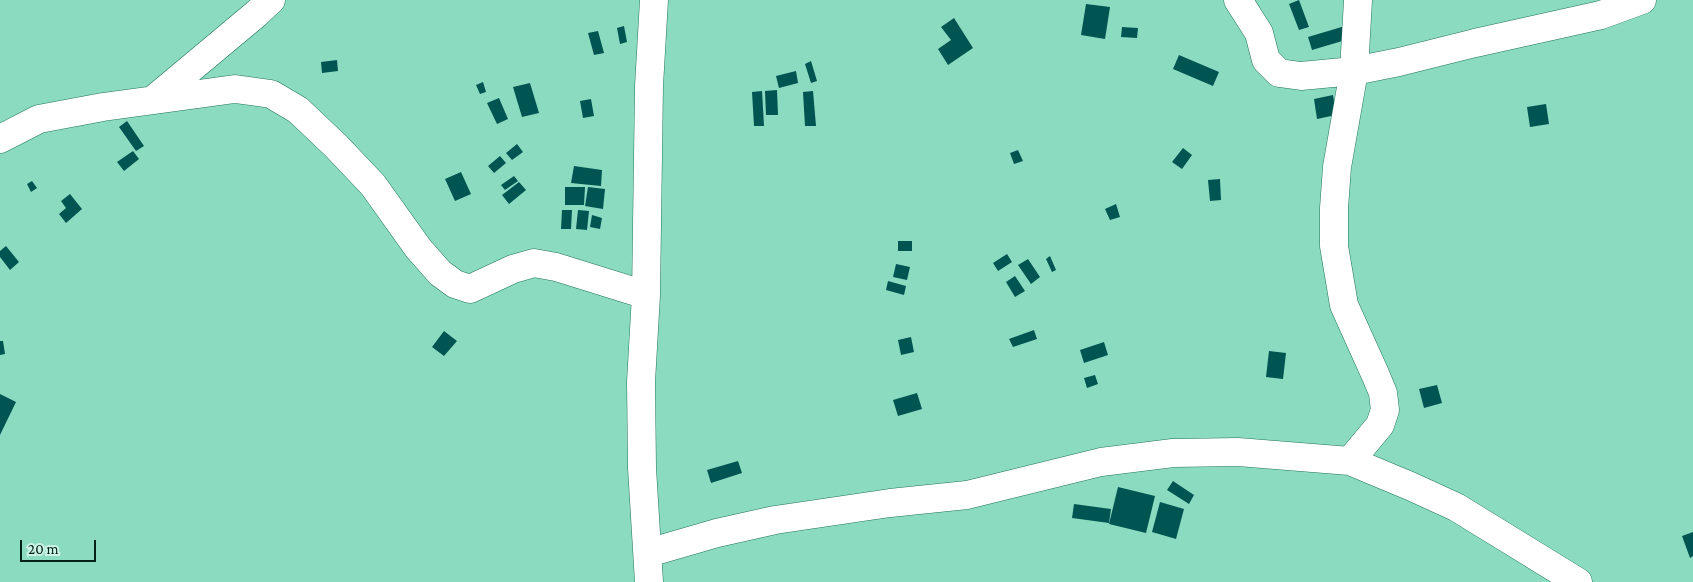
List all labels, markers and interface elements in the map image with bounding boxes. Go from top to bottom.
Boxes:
scale bar [22,530,99,562]
text: 20 m [28,541,59,557]

